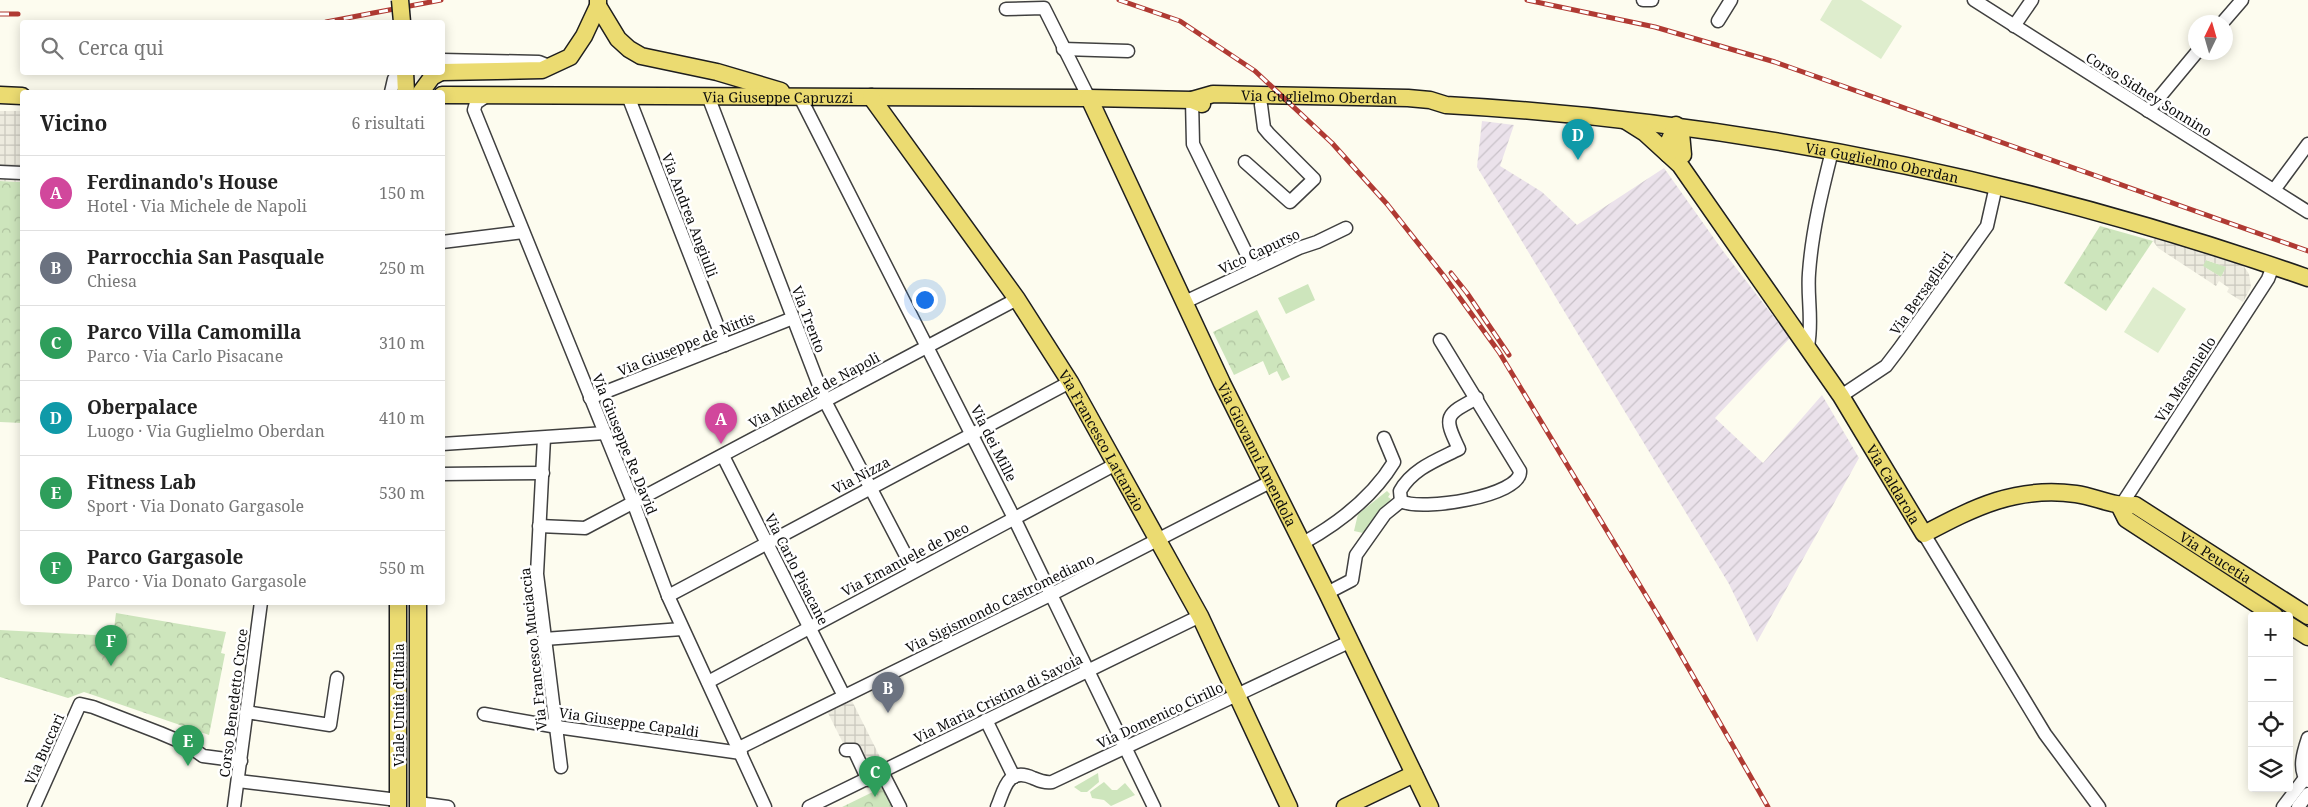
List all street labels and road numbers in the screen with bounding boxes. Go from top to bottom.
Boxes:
street label: Corso Sidney Sonnino [2082,47,2216,141]
street label: Via Guglielmo Oberdan [1241,85,1397,107]
street label: Via Giuseppe Capruzzi [703,87,854,106]
street label: Via Guglielmo Oberdan [1804,137,1961,187]
street label: Via Andrea Angiulli [658,150,723,280]
street label: Vico Capurso [1215,224,1303,278]
street label: Via Bersaglieri [1885,247,1957,339]
street label: Via Trento [788,283,830,355]
street label: Via Giuseppe de Nittis [615,308,757,380]
street label: Via Masaniello [2150,333,2220,425]
street label: Via Michele de Napoli [745,347,883,433]
street label: Via Francesco Lattanzio [1055,366,1149,514]
street label: Via Giuseppe Re David [588,371,662,518]
street label: Via Giovanni Amendola [1214,379,1302,529]
street label: Via dei Mille [967,402,1021,484]
street label: Via Caldarola [1863,441,1925,527]
street label: Via Nizza [829,452,893,498]
street label: Via Carlo Pisacane [761,510,833,628]
street label: Via Emanuele de Deo [838,517,972,601]
street label: Via Peucetia [2176,527,2255,587]
street label: Via Sigismondo Castromediano [902,549,1098,657]
street label: Via Francesco Muciaccia [515,567,551,731]
street label: Corso Benedetto Croce [214,628,252,778]
street label: Viale Unità d'Italia [389,643,408,767]
street label: Via Maria Cristina di Savoia [910,649,1086,747]
street label: Via Domenico Cirillo [1094,677,1226,753]
street label: Via Giuseppe Capaldi [558,703,701,741]
street label: Via Buccari [20,710,68,788]

